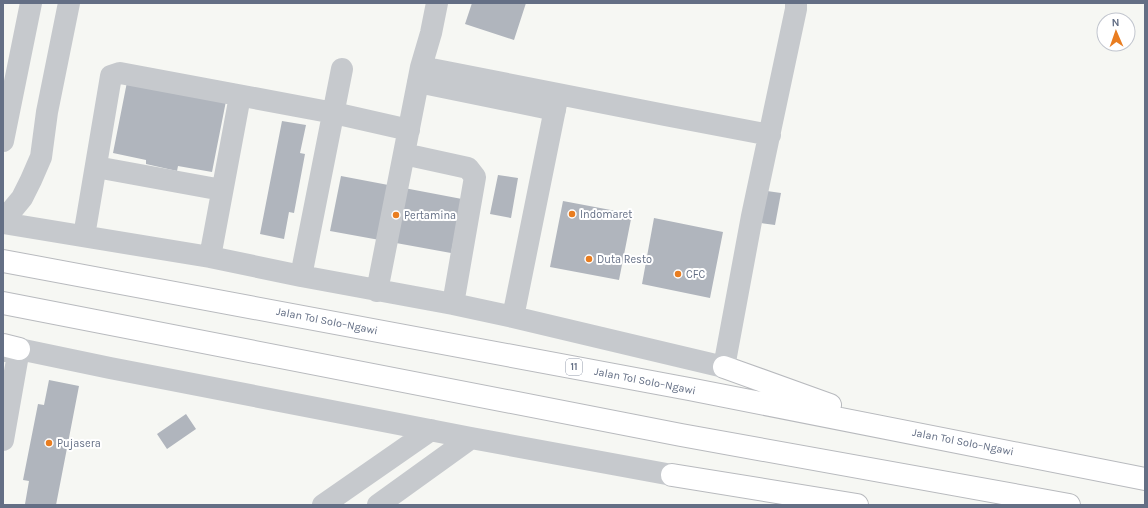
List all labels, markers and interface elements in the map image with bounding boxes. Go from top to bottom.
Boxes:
north arrow [1096,12,1136,52]
text: N [1111,16,1120,29]
place label: Indomaret [580,208,632,221]
place label: Pertamina [404,209,456,222]
marker: Indomaret [567,209,577,219]
marker: Pertamina [391,210,401,220]
place label: Duta Resto [597,253,652,266]
marker: Duta Resto [584,254,594,264]
place label: CFC [686,268,706,281]
marker: CFC [673,269,683,279]
street label: Jalan Tol Solo–Ngawi [275,305,379,337]
road number: 11 [566,359,582,375]
street label: Jalan Tol Solo–Ngawi [593,365,697,397]
street label: Jalan Tol Solo–Ngawi [911,426,1015,458]
place label: Pujasera [57,437,101,450]
marker: Pujasera [44,438,54,448]

